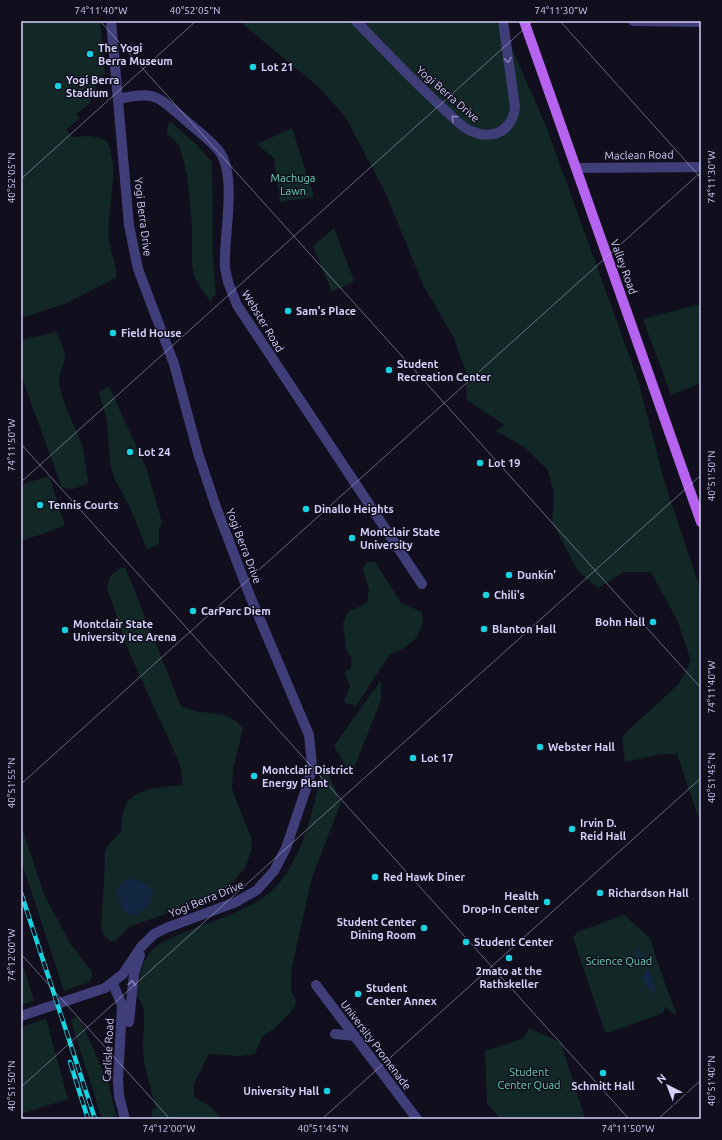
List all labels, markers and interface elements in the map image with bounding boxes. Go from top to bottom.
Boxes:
text: 74°11'40"W [75,5,127,16]
text: 40°52'05"N [170,5,220,16]
text: 74°11'30"W [535,5,587,16]
place label: The Yogi Berra Museum [98,42,173,67]
marker: The Yogi Berra Museum [85,49,95,59]
one-way arrow [503,56,512,63]
place label: Lot 21 [261,61,293,73]
marker: Lot 21 [248,62,258,72]
street label: Yogi Berra Drive [414,63,482,125]
place label: Yogi Berra Stadium [66,74,120,99]
marker: Yogi Berra Stadium [53,81,63,91]
one-way arrow [452,116,459,123]
street label: Maclean Road [604,148,674,162]
text: 74°11'30"W [706,151,717,203]
text: 40°52'05"N [6,153,17,203]
park label: Machuga Lawn [271,172,315,197]
street label: Yogi Berra Drive [132,177,154,257]
street label: Valley Road [609,238,639,296]
street label: Webster Road [240,288,286,354]
place label: Sam's Place [296,305,356,317]
marker: Sam's Place [283,306,293,316]
place label: Field House [121,327,182,339]
marker: Field House [108,328,118,338]
place label: Student Recreation Center [397,358,492,383]
marker: Student Recreation Center [384,365,394,375]
text: 74°11'50"W [6,419,17,471]
place label: Lot 24 [138,446,170,458]
marker: Lot 24 [125,447,135,457]
text: 40°51'50"N [706,451,717,501]
place label: Lot 19 [488,457,520,469]
marker: Lot 19 [475,458,485,468]
place label: Tennis Courts [48,499,118,511]
marker: Tennis Courts [35,500,45,510]
place label: Dinallo Heights [314,503,394,515]
marker: Dinallo Heights [301,504,311,514]
street label: Yogi Berra Drive [224,507,264,585]
place label: Montclair State University [360,526,440,551]
marker: Montclair State University [347,533,357,543]
place label: Dunkin' [517,569,556,581]
marker: Dunkin' [504,570,514,580]
place label: Chili's [494,589,525,601]
marker: Chili's [481,590,491,600]
place label: CarParc Diem [201,605,271,617]
marker: CarParc Diem [188,606,198,616]
place label: Bohn Hall [595,616,646,628]
marker: Bohn Hall [648,617,658,627]
place label: Montclair State University Ice Arena [73,618,177,643]
place label: Blanton Hall [492,623,557,635]
marker: Blanton Hall [479,624,489,634]
marker: Montclair State University Ice Arena [60,625,70,635]
text: 74°11'40"W [706,661,717,713]
place label: Webster Hall [548,741,615,753]
marker: Webster Hall [535,742,545,752]
place label: Lot 17 [421,752,453,764]
marker: Lot 17 [408,753,418,763]
text: 40°51'45"N [706,753,717,803]
text: 40°51'55"N [6,758,17,808]
place label: Montclair District Energy Plant [262,764,353,789]
marker: Montclair District Energy Plant [249,771,259,781]
place label: Irvin D. Reid Hall [580,817,627,842]
marker: Irvin D. Reid Hall [567,824,577,834]
place label: Red Hawk Diner [383,871,466,883]
marker: Red Hawk Diner [370,872,380,882]
street label: Yogi Berra Drive [167,879,245,919]
place label: Richardson Hall [608,887,689,899]
marker: Richardson Hall [595,888,605,898]
place label: Health Drop-In Center [462,890,539,915]
marker: Health Drop-In Center [542,897,552,907]
place label: Student Center Dining Room [337,916,416,941]
marker: Student Center Dining Room [419,923,429,933]
text: 74°12'00"W [6,929,17,981]
place label: Student Center [474,936,554,948]
marker: Student Center [461,937,471,947]
marker: 2mato at the Rathskeller [504,953,514,963]
park label: Science Quad [586,955,652,967]
place label: 2mato at the Rathskeller [476,965,542,990]
one-way arrow [127,980,136,986]
place label: Student Center Annex [366,982,437,1007]
marker: Student Center Annex [353,989,363,999]
street label: University Promenade [338,998,414,1092]
street label: Carlisle Road [100,1018,116,1082]
text: 40°51'40"N [706,1056,717,1106]
text: 40°51'50"N [6,1061,17,1111]
park label: Student Center Quad [497,1066,561,1091]
north arrow [648,1066,688,1106]
marker: Schmitt Hall [598,1068,608,1078]
text: N [654,1071,668,1086]
place label: Schmitt Hall [571,1080,635,1092]
place label: University Hall [243,1085,320,1097]
marker: University Hall [322,1086,332,1096]
text: 74°12'00"W [143,1123,195,1134]
text: 40°51'45"N [298,1123,348,1134]
text: 74°11'50"W [602,1123,654,1134]

